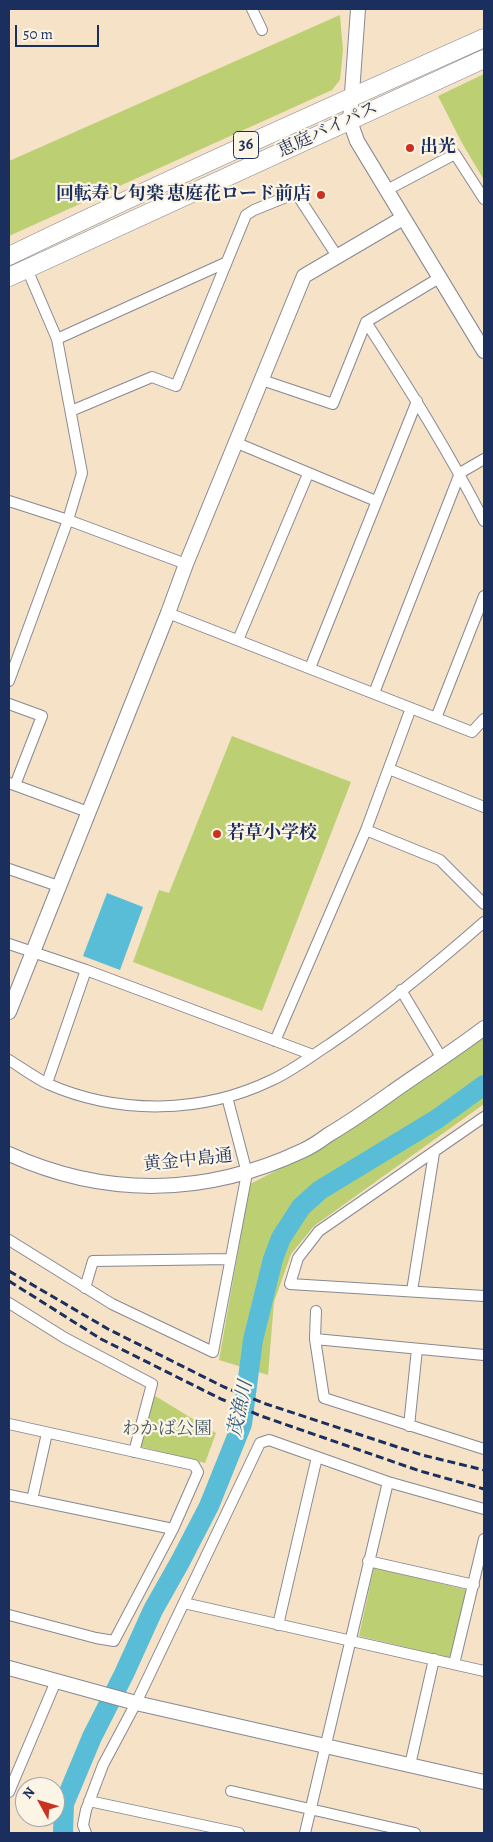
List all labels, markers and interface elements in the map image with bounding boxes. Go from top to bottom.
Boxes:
scale bar [18,15,101,47]
text: 50 m [23,24,53,44]
street label: 恵庭バイパス [274,97,382,163]
road number: 36 [234,132,258,158]
place label: 出光 [420,137,456,159]
marker: 出光 [404,142,416,154]
place label: 回転寿し旬楽 恵庭花ロード前店 [56,184,311,206]
marker: 回転寿し旬楽 恵庭花ロード前店 [315,189,327,201]
place label: 若草小学校 [227,823,317,845]
marker: 若草小学校 [211,828,223,840]
street label: 黄金中島通 [142,1146,234,1176]
water label: 茂漁川 [224,1379,258,1439]
park label: わかば公園 [122,1419,212,1441]
north arrow [15,1777,65,1827]
text: N [18,1783,39,1803]

